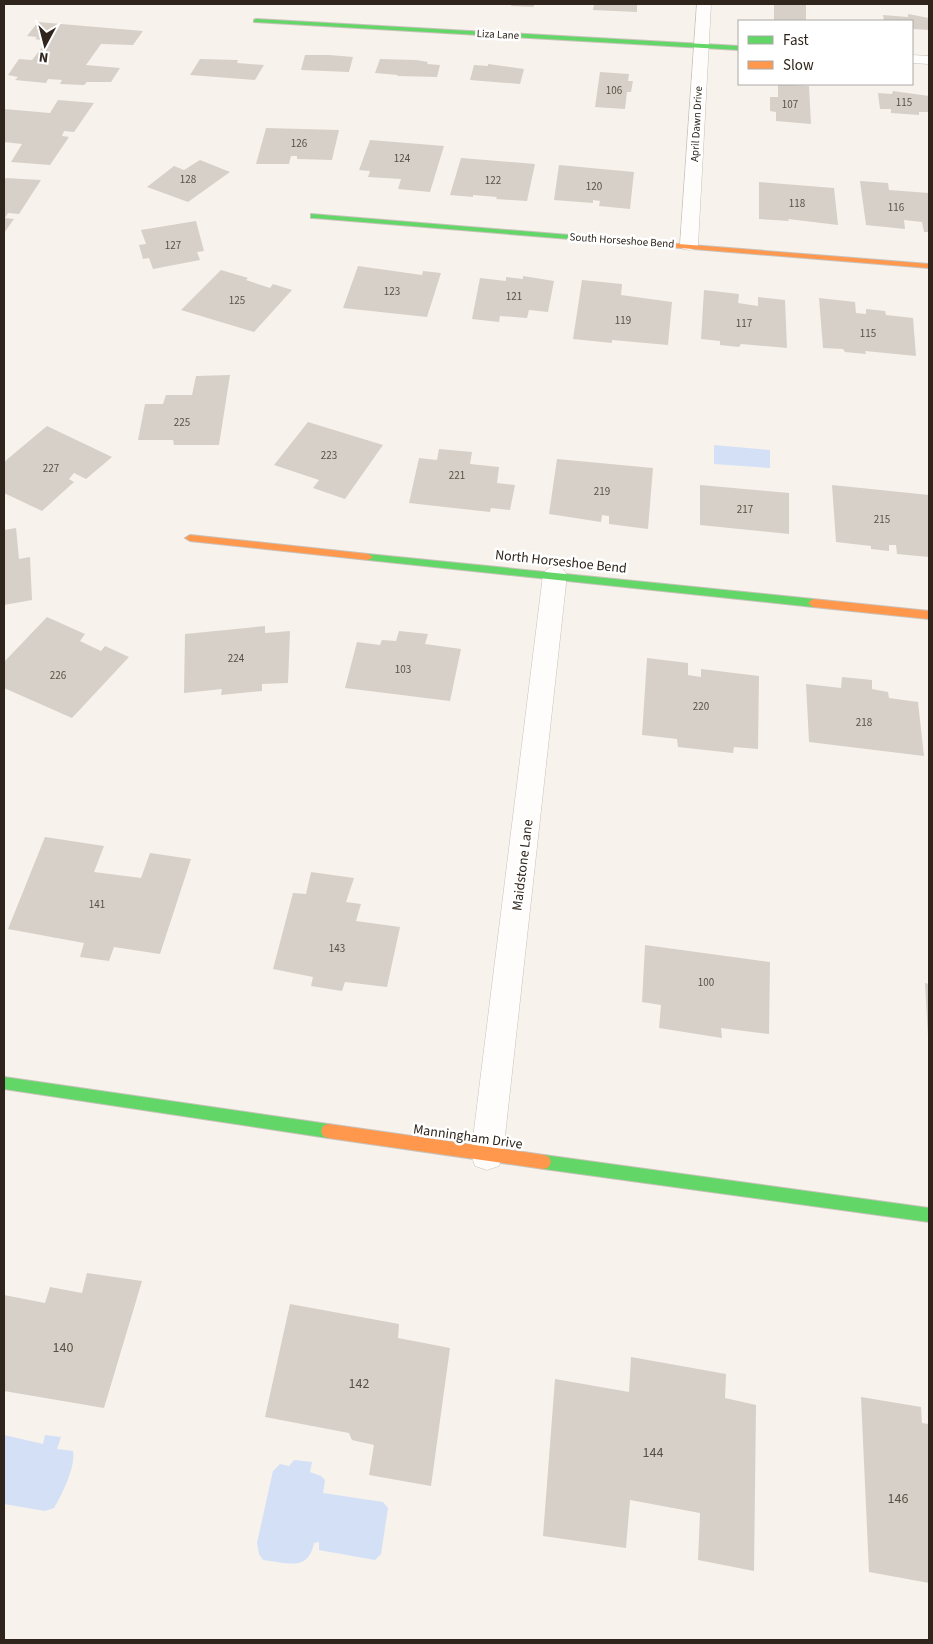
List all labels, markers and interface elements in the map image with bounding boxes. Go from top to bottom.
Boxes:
north arrow [20,20,70,70]
legend [738,20,913,85]
street label: Liza Lane [476,26,520,43]
text: Fast [783,30,809,51]
text: N [38,46,49,67]
text: Slow [783,55,814,76]
house number: 106 [606,83,623,98]
street label: April Dawn Drive [687,85,706,162]
house number: 115 [896,95,912,110]
house number: 107 [782,97,798,112]
house number: 126 [291,136,308,151]
house number: 124 [394,151,411,166]
house number: 128 [180,172,197,187]
house number: 122 [485,173,501,188]
house number: 120 [586,179,602,194]
house number: 118 [789,196,806,211]
house number: 116 [888,200,905,215]
street label: South Horseshoe Bend [569,229,675,252]
house number: 127 [165,238,181,253]
house number: 123 [384,284,400,299]
house number: 121 [506,289,522,304]
house number: 125 [229,293,245,308]
house number: 119 [615,313,631,328]
house number: 117 [736,316,752,331]
house number: 115 [860,326,876,341]
house number: 225 [174,415,190,430]
house number: 223 [321,448,337,463]
house number: 227 [43,461,59,476]
house number: 221 [449,468,465,483]
house number: 219 [594,484,610,499]
house number: 217 [737,502,753,517]
house number: 215 [874,512,890,527]
street label: North Horseshoe Bend [494,545,628,579]
house number: 224 [228,651,245,666]
house number: 103 [395,662,411,677]
house number: 226 [50,668,67,683]
house number: 220 [693,699,709,714]
house number: 218 [856,715,873,730]
street label: Maidstone Lane [507,818,539,912]
house number: 141 [89,897,105,912]
house number: 143 [329,941,345,956]
house number: 100 [698,975,714,990]
street label: Manningham Drive [412,1119,524,1155]
house number: 140 [53,1338,73,1358]
house number: 142 [349,1374,369,1394]
house number: 144 [643,1443,663,1463]
house number: 146 [888,1489,908,1509]

